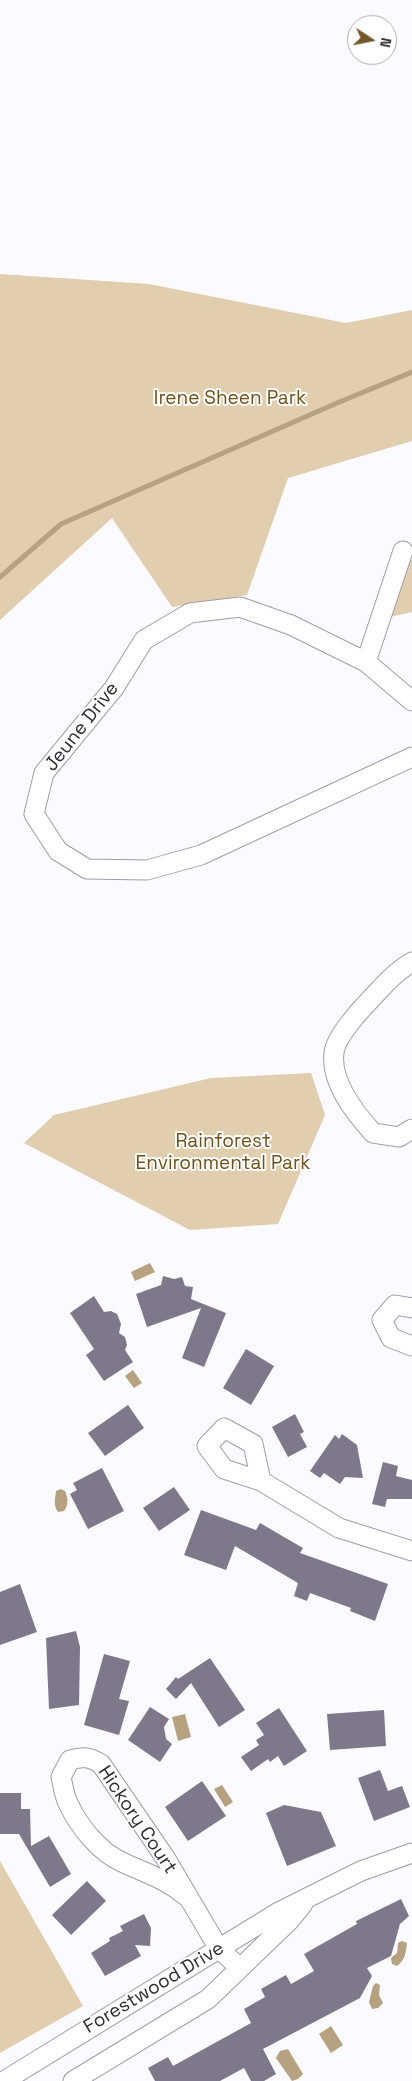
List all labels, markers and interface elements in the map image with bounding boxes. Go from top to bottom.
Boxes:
north arrow [347,15,397,65]
text: N [376,36,395,49]
park label: Irene Sheen Park [154,388,306,410]
street label: Jeune Drive [40,678,124,776]
park label: Rainforest Environmental Park [136,1131,310,1175]
street label: Hickory Court [93,1762,181,1878]
street label: Forestwood Drive [80,1937,228,2039]

